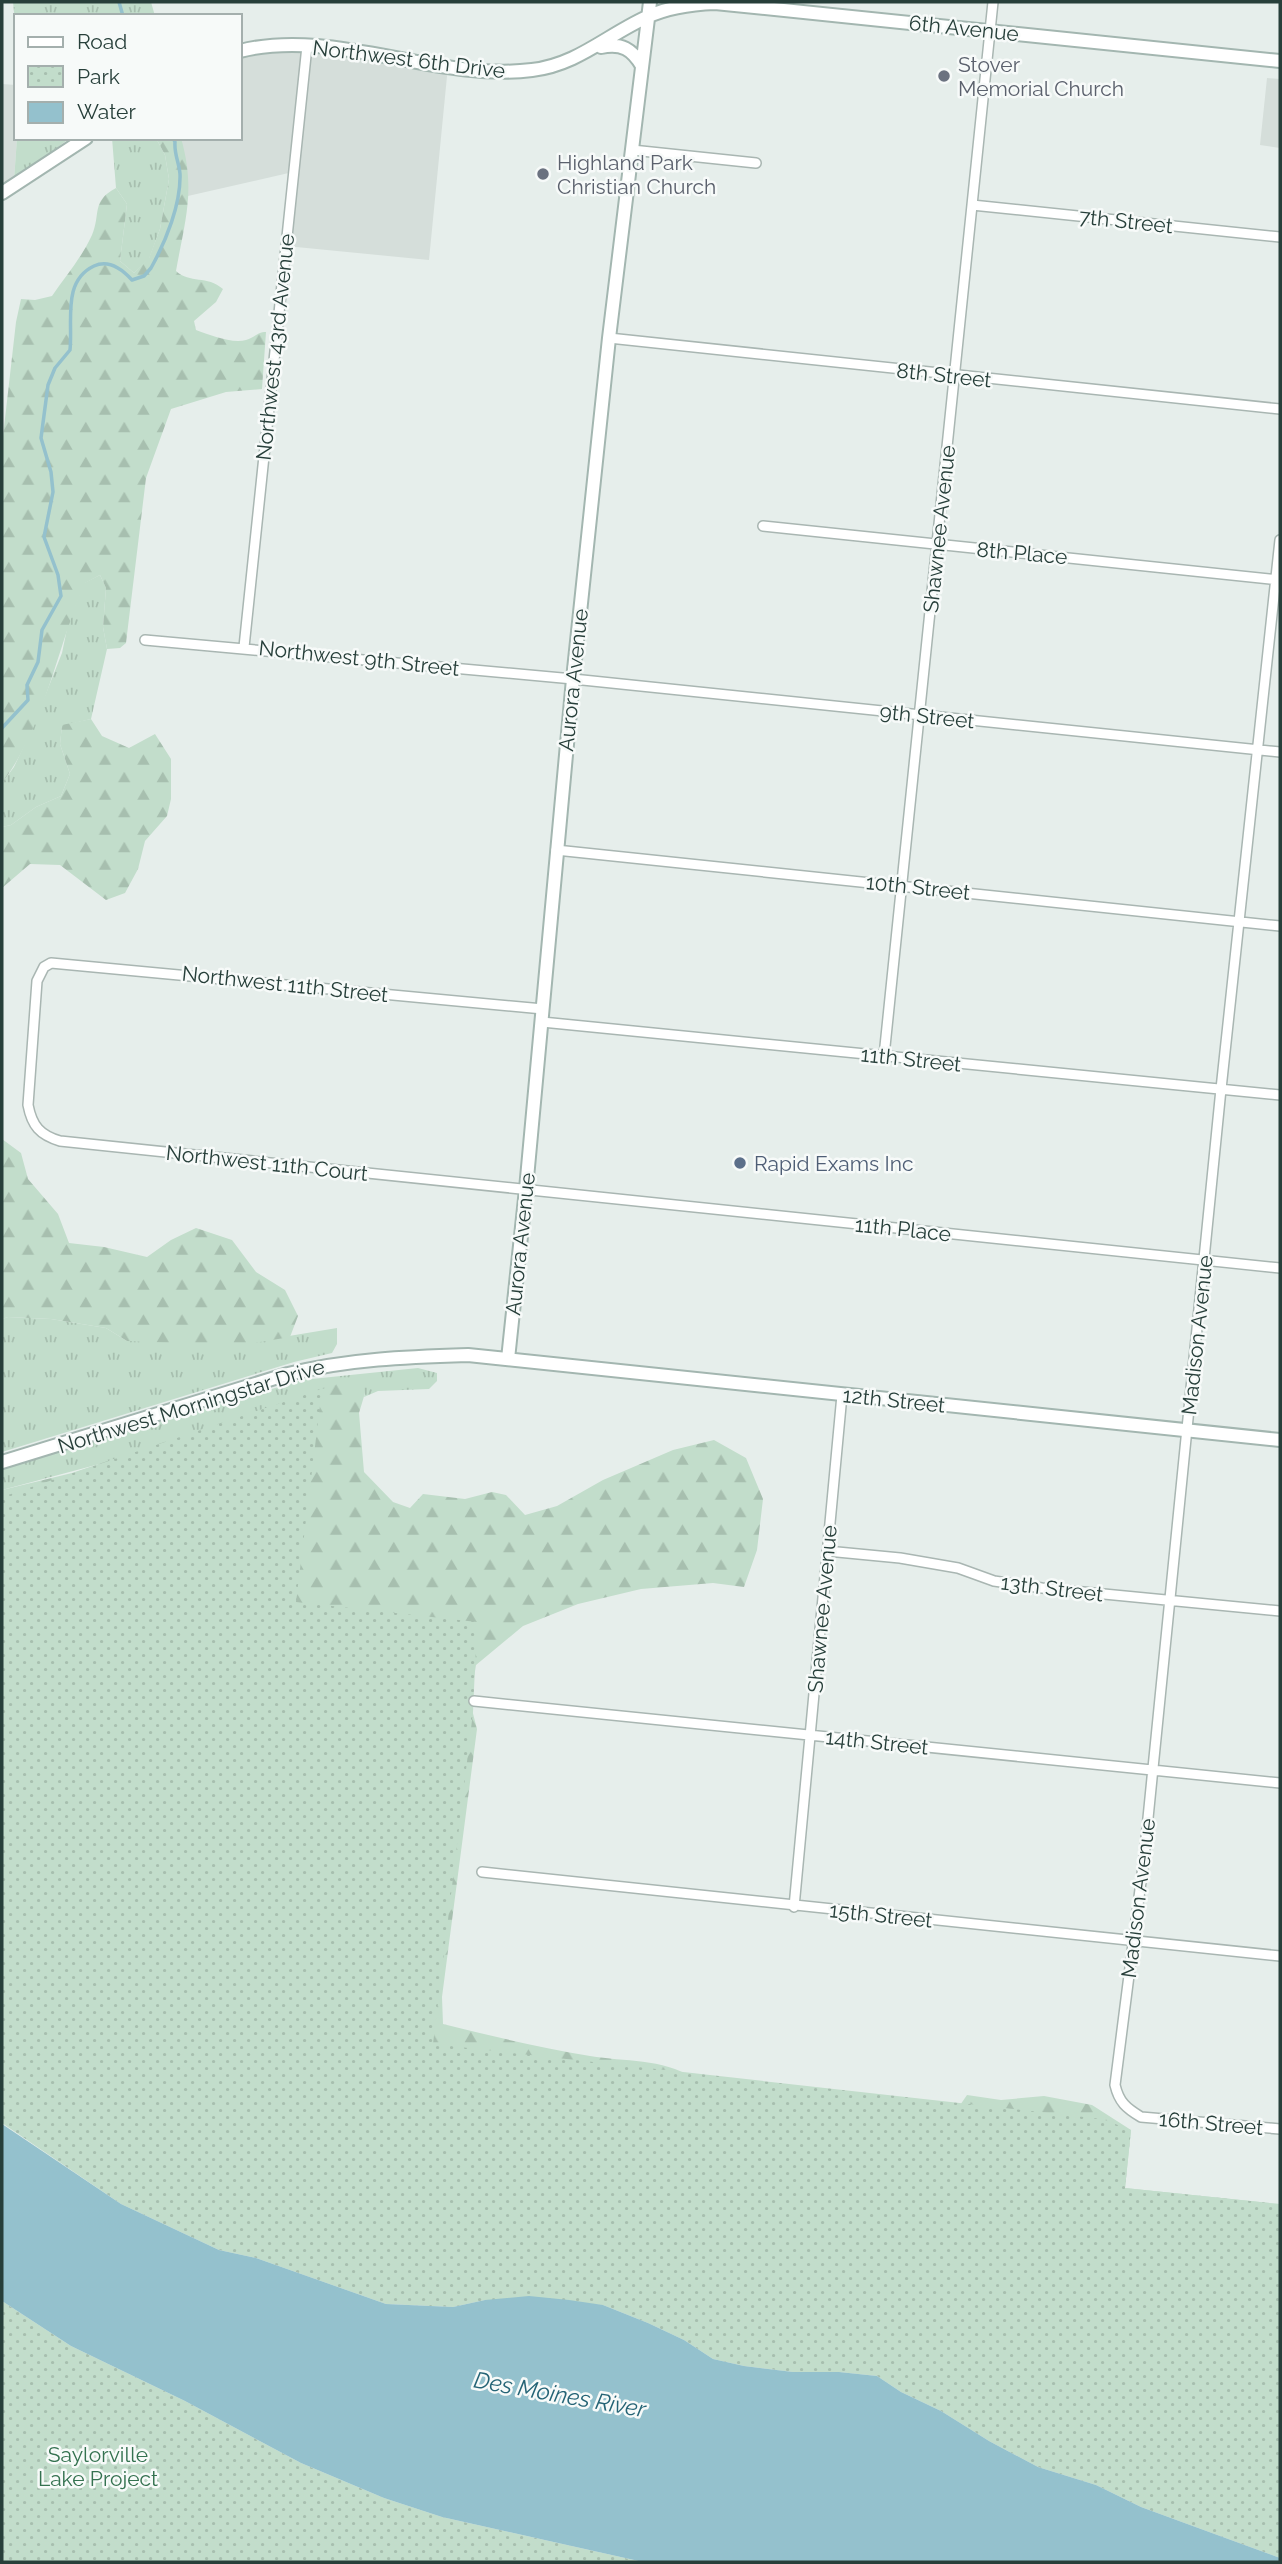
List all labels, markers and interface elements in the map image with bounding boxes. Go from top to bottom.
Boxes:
street label: 6th Avenue [908,10,1020,46]
legend [14,14,242,140]
text: Road [77,29,127,54]
street label: Northwest 6th Drive [311,35,507,83]
place label: Stover Memorial Church [958,52,1124,101]
text: Park [77,64,120,89]
marker: Stover Memorial Church [936,68,952,84]
text: Water [77,99,136,124]
place label: Highland Park Christian Church [557,150,716,199]
marker: Highland Park Christian Church [535,166,551,182]
street label: 7th Street [1078,204,1174,238]
street label: Northwest 43rd Avenue [251,232,299,462]
street label: 8th Street [895,358,993,392]
street label: Shawnee Avenue [918,444,960,614]
street label: 8th Place [976,537,1068,569]
street label: Aurora Avenue [553,608,593,752]
street label: Northwest 9th Street [257,635,461,681]
street label: 9th Street [878,699,976,733]
street label: 10th Street [865,869,971,905]
street label: Northwest 11th Street [181,961,389,1007]
street label: 11th Street [860,1041,962,1077]
street label: Northwest 11th Court [165,1140,369,1186]
place label: Rapid Exams Inc [754,1151,913,1176]
marker: Rapid Exams Inc [732,1155,748,1171]
street label: Aurora Avenue [500,1172,540,1316]
street label: 11th Place [854,1212,952,1246]
street label: Madison Avenue [1176,1254,1218,1416]
street label: Northwest Morningstar Drive [55,1353,327,1459]
street label: 12th Street [842,1382,946,1418]
street label: Shawnee Avenue [802,1524,842,1694]
street label: 13th Street [999,1569,1105,1607]
street label: 14th Street [824,1724,930,1760]
street label: Madison Avenue [1116,1817,1160,1979]
street label: 15th Street [828,1897,934,1933]
street label: 16th Street [1158,2106,1264,2140]
water label: Des Moines River [472,2366,649,2423]
park label: Saylorville Lake Project [38,2442,158,2491]

